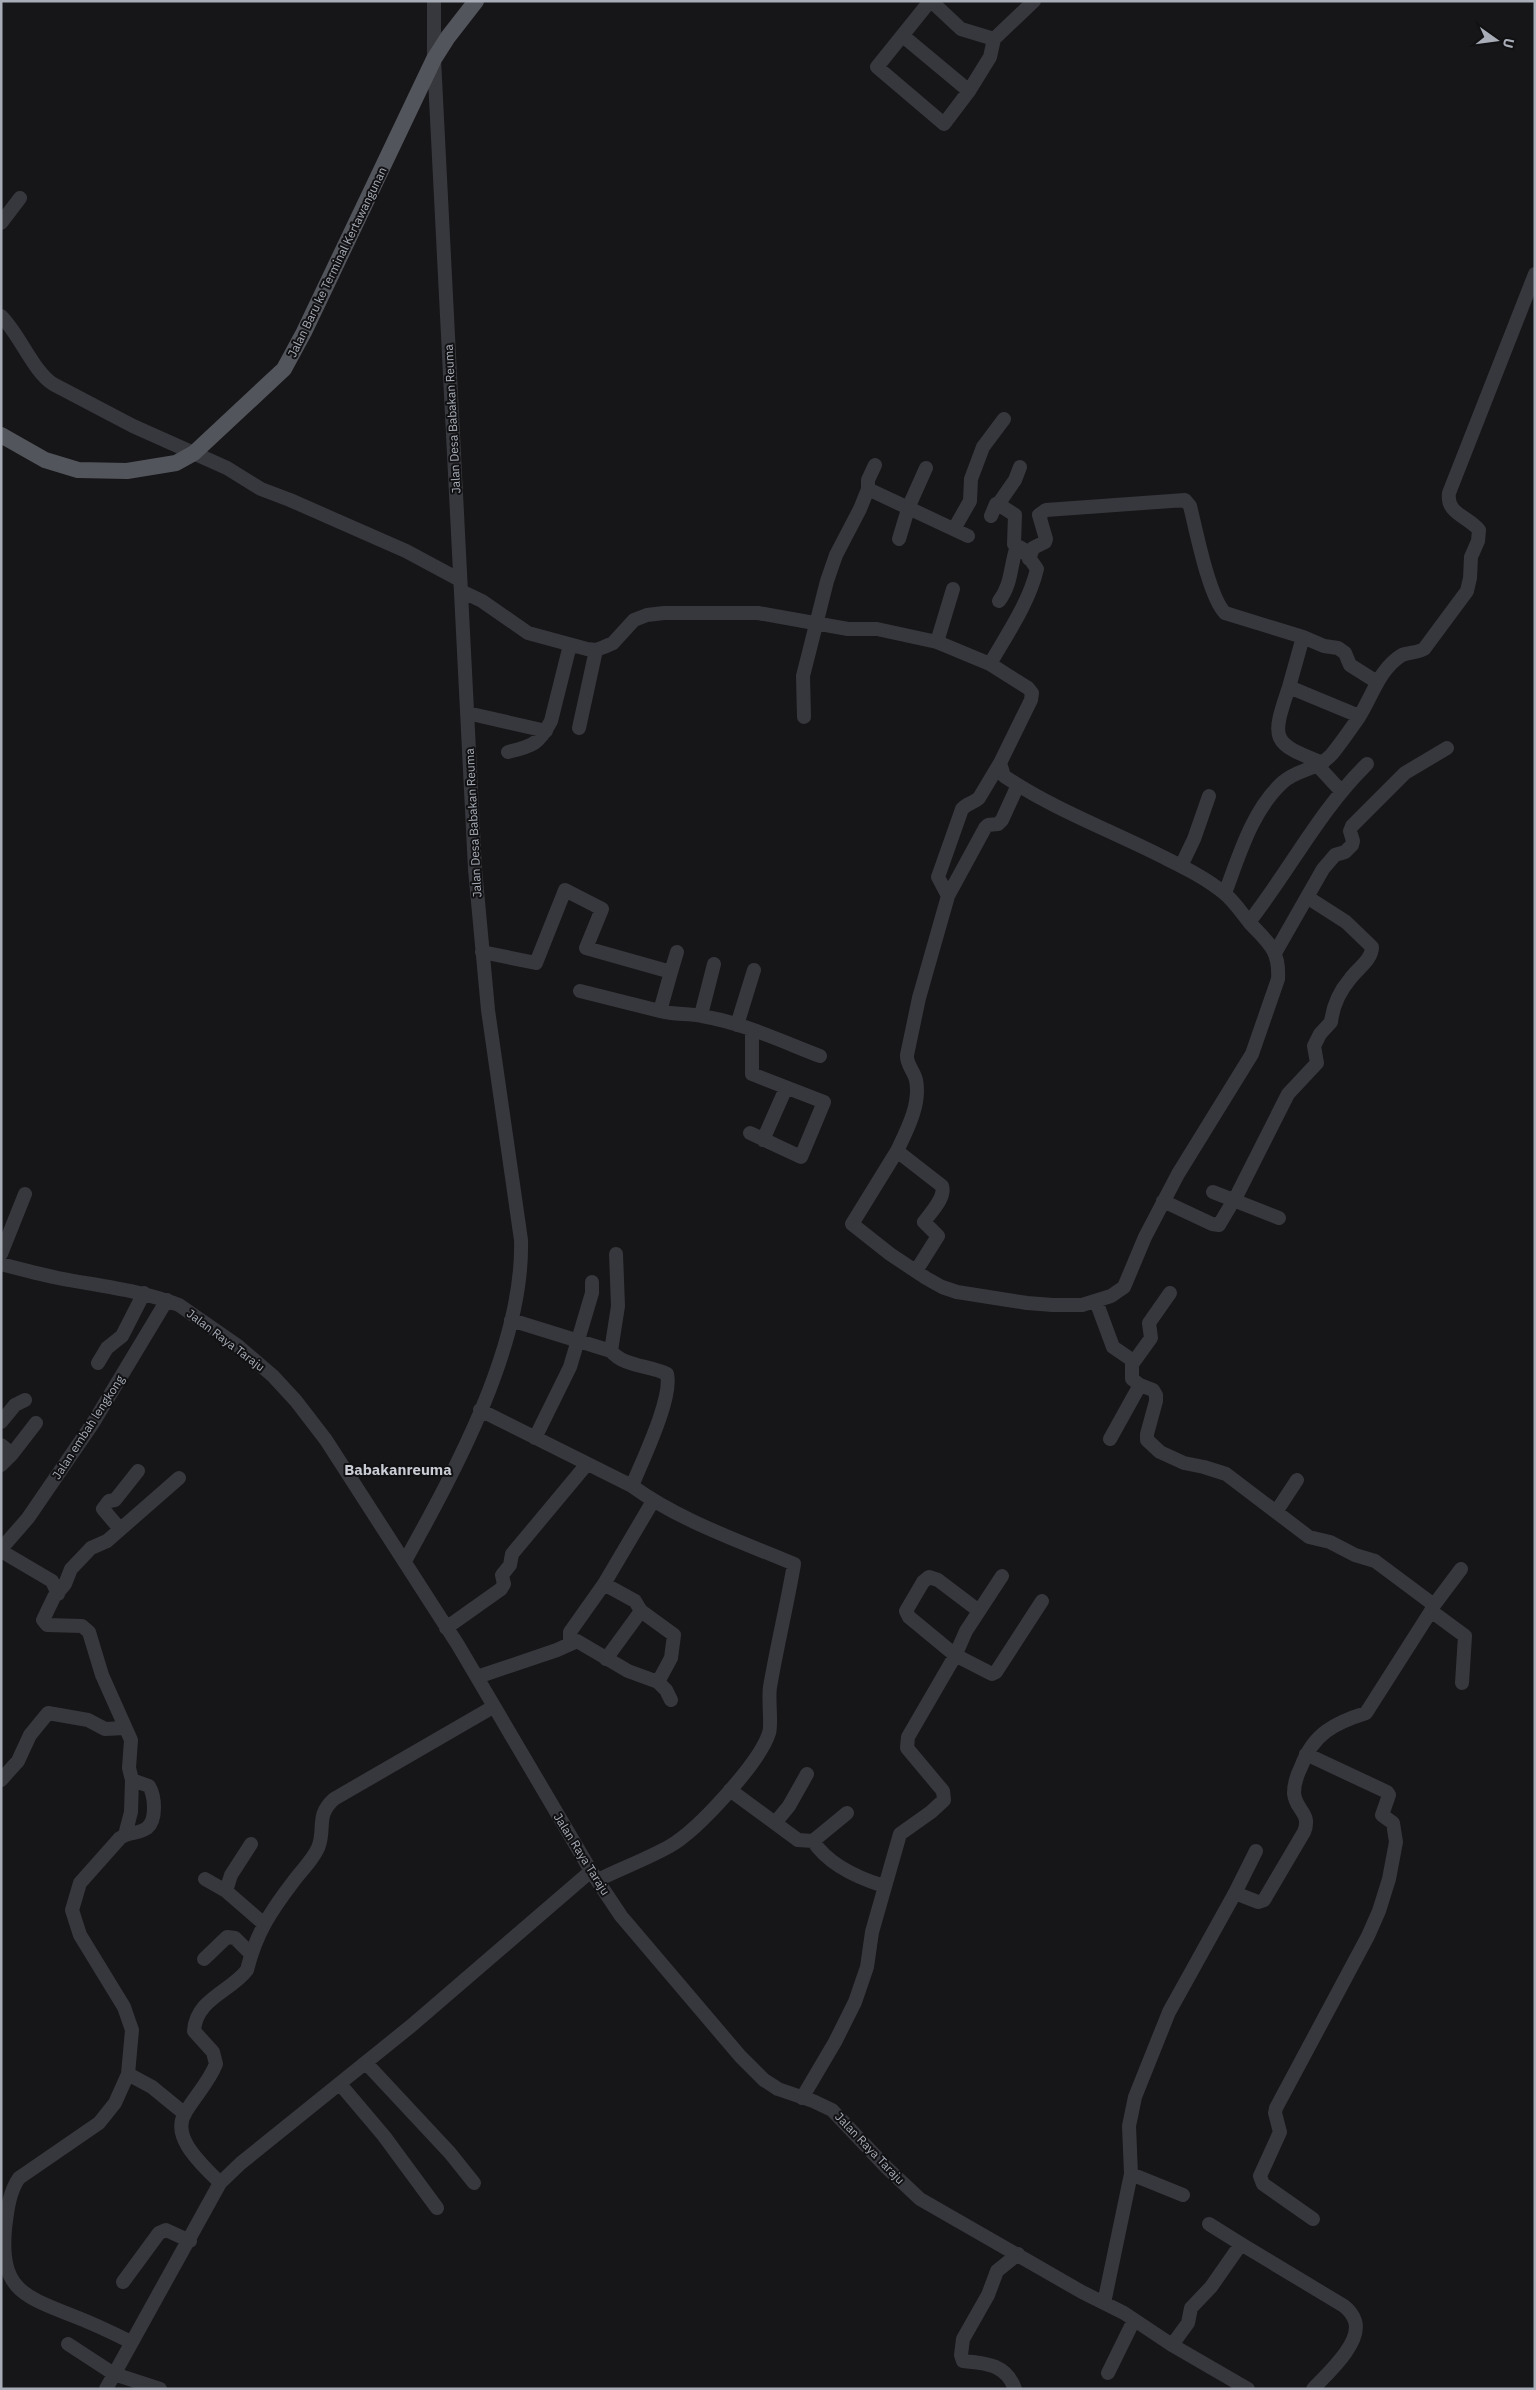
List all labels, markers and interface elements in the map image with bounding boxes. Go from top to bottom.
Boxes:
north arrow [1471,15,1521,65]
text: U [1499,36,1519,50]
street label: Jalan Baru ke Terminal Kertawangunan [284,164,390,360]
street label: Jalan Desa Babakan Reuma [441,343,463,494]
street label: Jalan Desa Babakan Reuma [462,747,484,898]
street label: Jalan Raya Taraju [184,1306,268,1374]
street label: Jalan embah lengkong [49,1372,128,1482]
district label: Babakanreuma [344,1460,452,1479]
street label: Jalan Raya Taraju [551,1810,613,1898]
street label: Jalan Raya Taraju [832,2109,908,2187]

